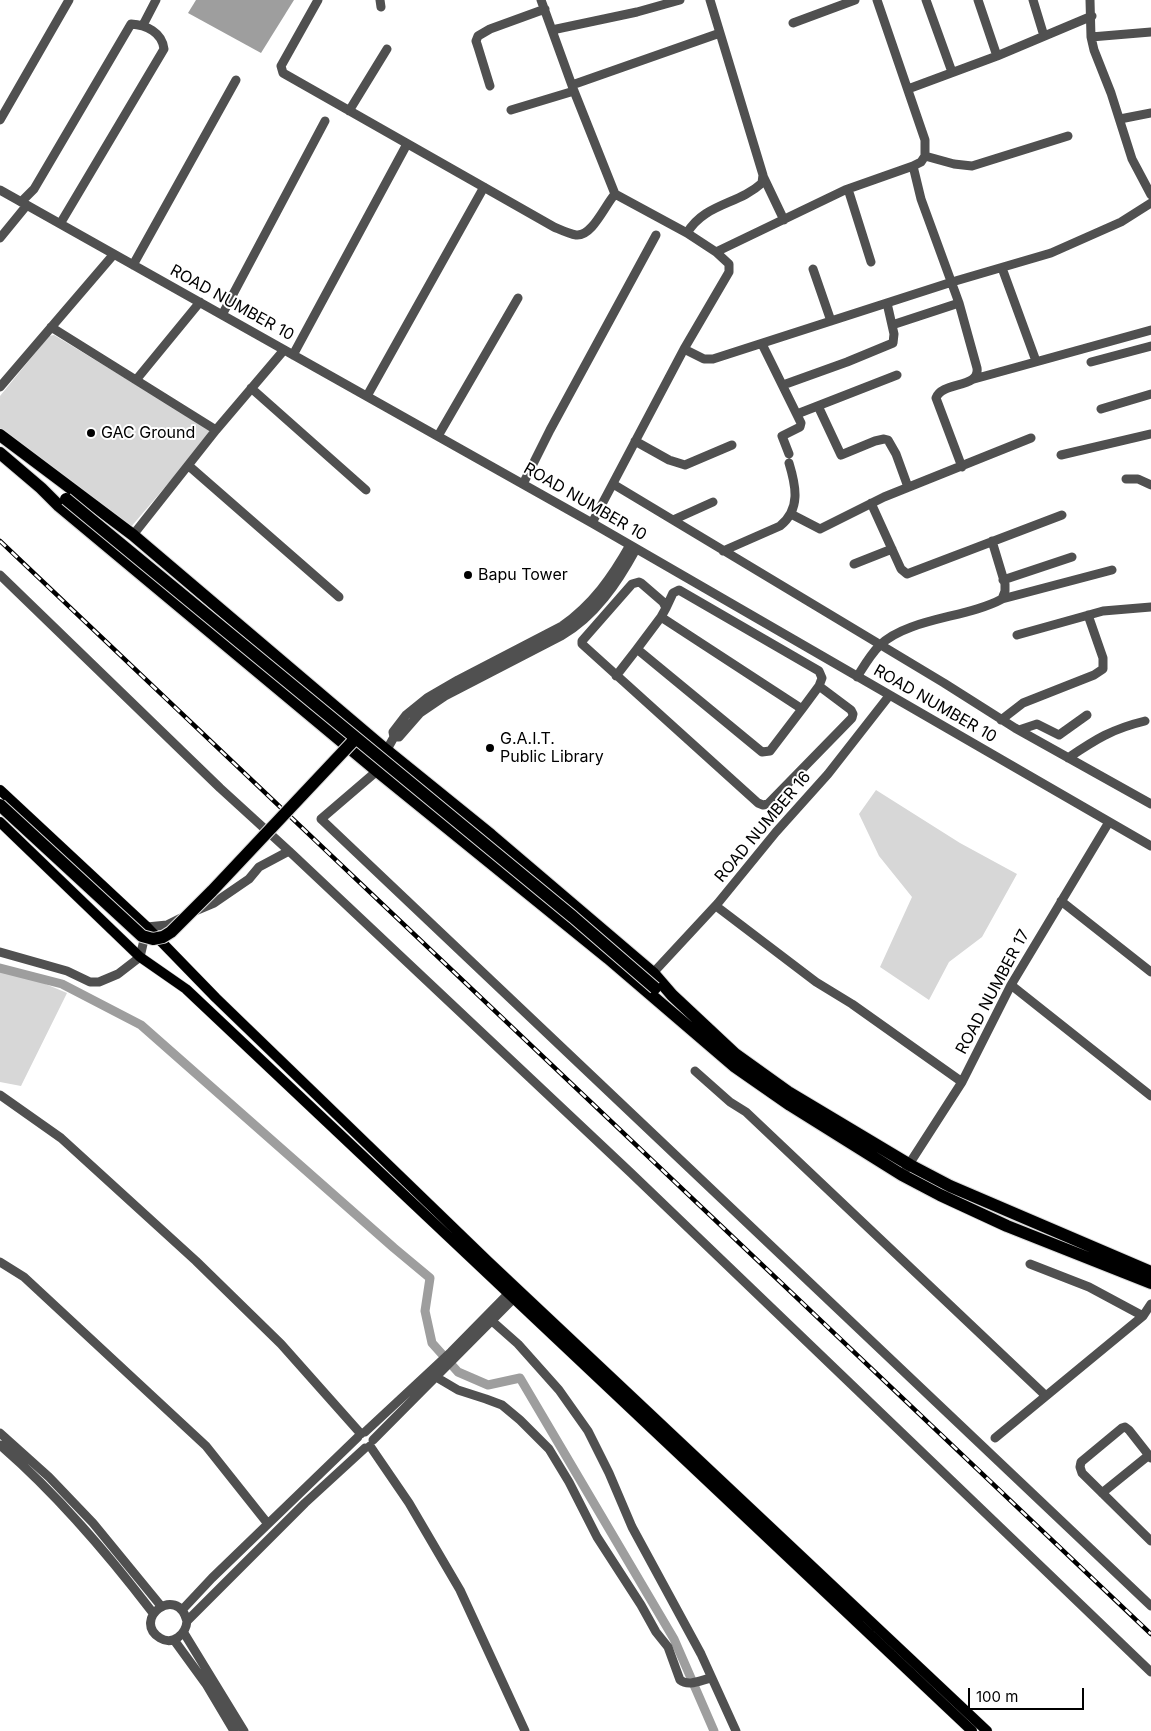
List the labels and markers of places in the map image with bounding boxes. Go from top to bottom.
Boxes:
place label: GAC Ground [101,423,195,443]
marker: GAC Ground [85,427,97,439]
place label: Bapu Tower [478,565,568,585]
marker: Bapu Tower [462,569,474,581]
place label: G.A.I.T. Public Library [500,729,604,767]
marker: G.A.I.T. Public Library [484,742,496,754]

